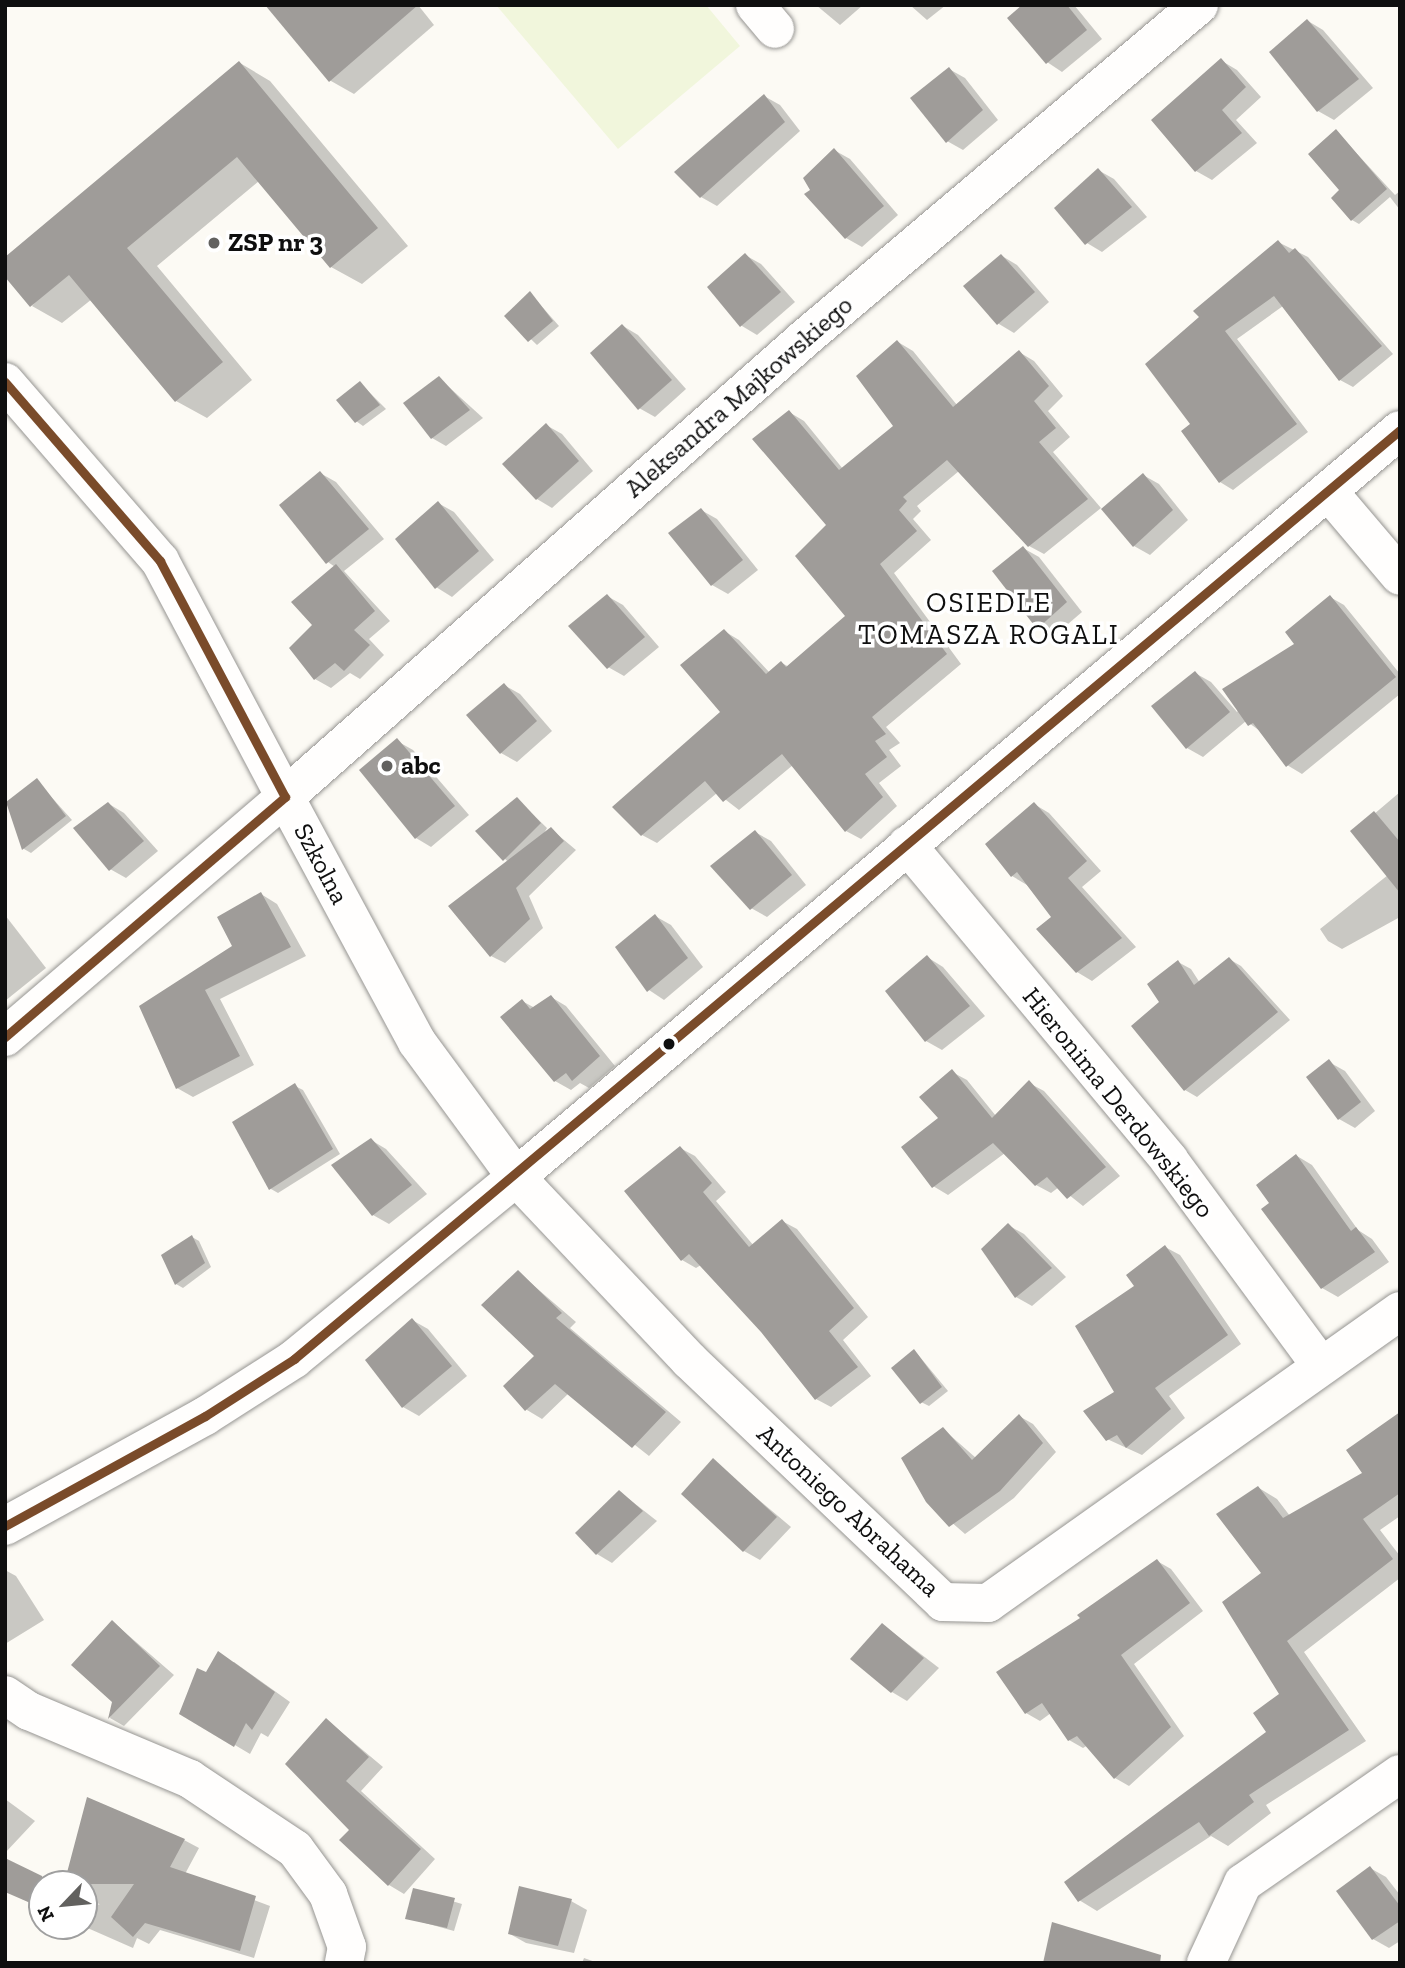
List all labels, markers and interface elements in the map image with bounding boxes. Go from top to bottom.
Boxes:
place label: ZSP nr 3 [228,227,324,259]
marker: ZSP nr 3 [206,235,222,251]
street label: Aleksandra Majkowskiego [619,290,859,504]
district label: OSIEDLE TOMASZA ROGALI [859,586,1119,652]
place label: abc [401,750,441,782]
marker: abc [379,758,395,774]
street label: Szkolna [287,818,355,910]
street label: Hieronima Derdowskiego [1016,982,1220,1224]
unlabelled marker [662,1037,676,1051]
street label: Antoniego Abrahama [750,1418,946,1604]
north arrow [28,1870,98,1940]
text: N [32,1902,59,1925]

